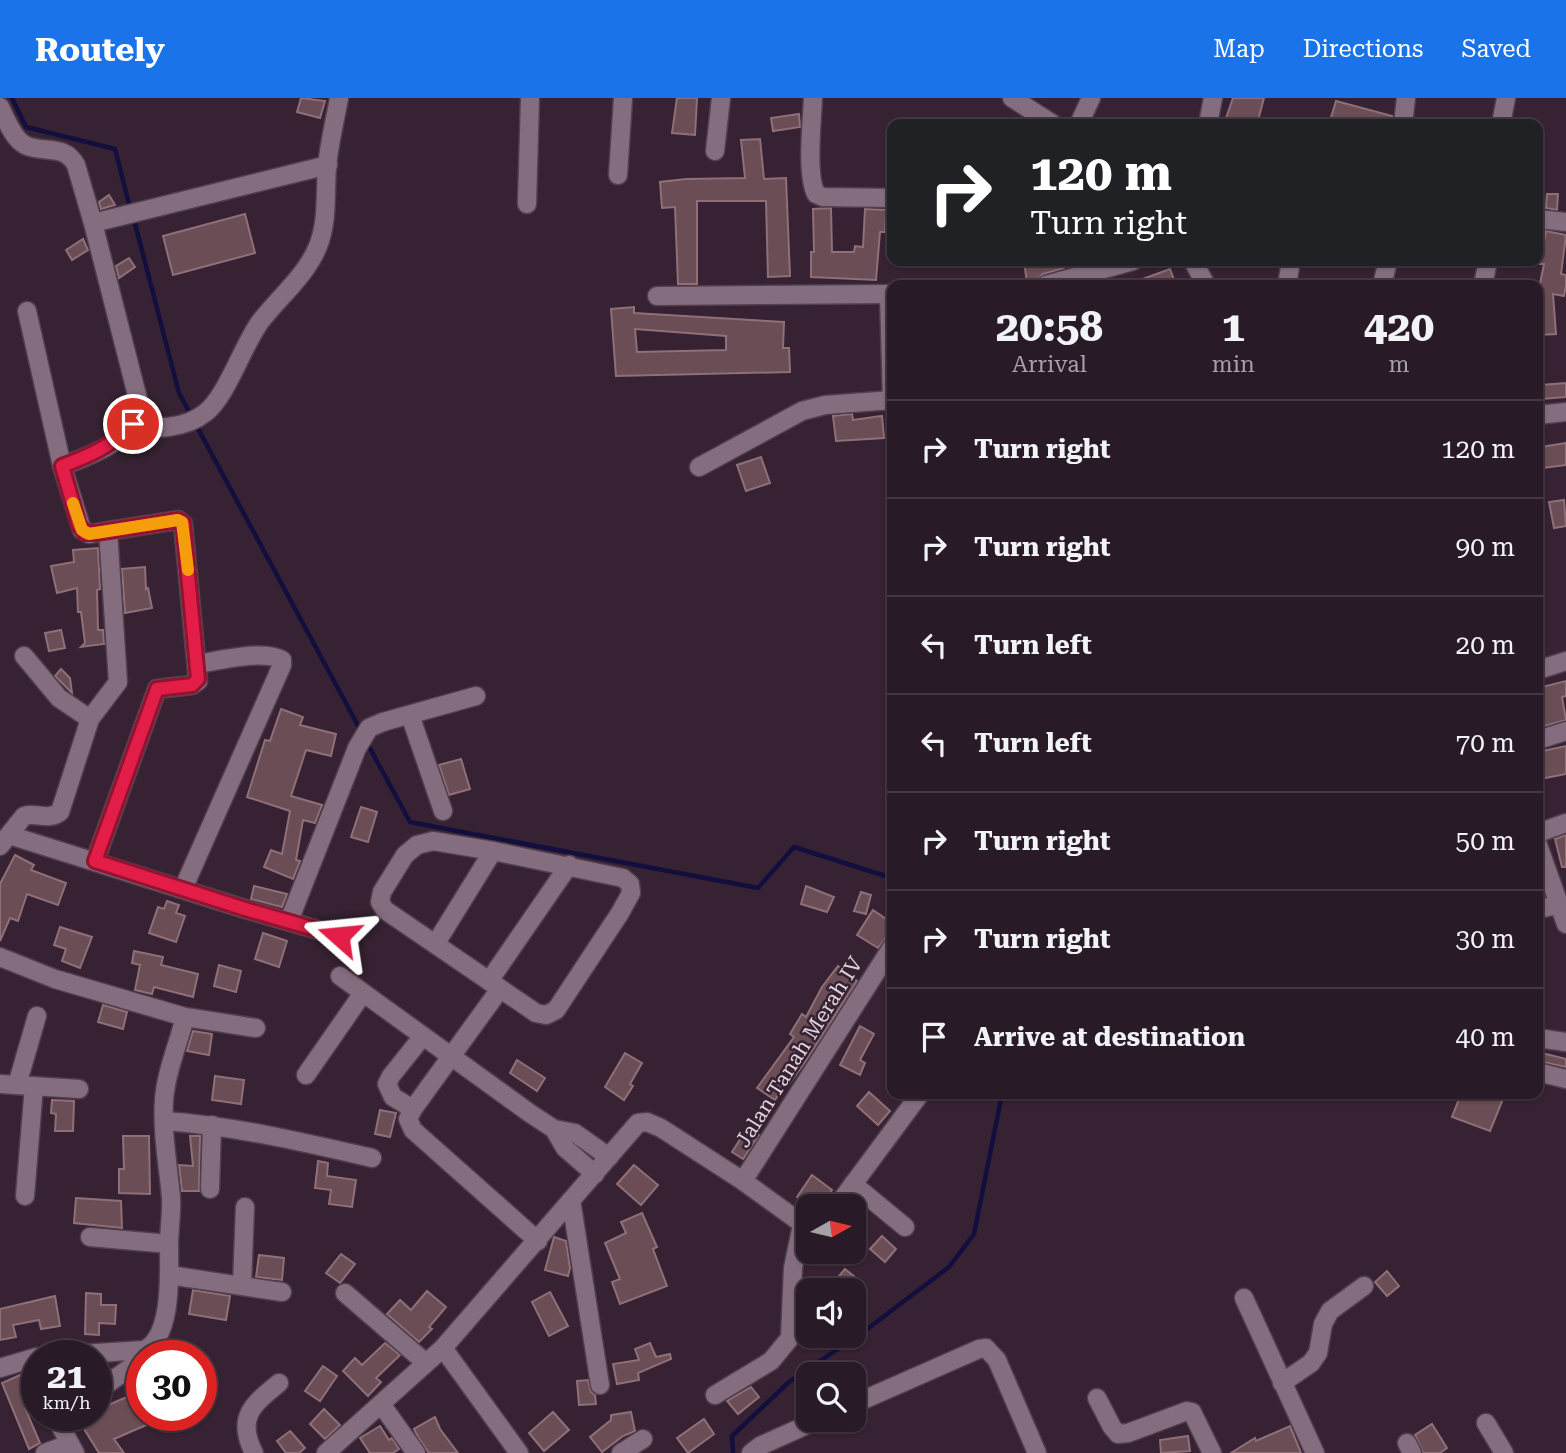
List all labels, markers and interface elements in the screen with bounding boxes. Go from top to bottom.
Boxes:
text: Routely [35,30,165,69]
text: Map [1213,35,1265,63]
text: Directions [1303,35,1423,63]
text: Saved [1461,35,1531,63]
text: 120 m [1030,145,1172,202]
icon: right [915,147,1006,238]
text: Turn right [1030,204,1187,242]
text: 20:58 [996,302,1103,351]
text: 1 [1222,302,1245,351]
text: 420 [1364,302,1434,351]
text: Arrival [1012,351,1087,378]
text: min [1212,351,1255,378]
text: m [1388,351,1409,378]
pin [103,394,163,454]
icon: arrive [114,405,152,443]
icon: right [915,430,953,468]
text: Turn right [974,434,1110,464]
text: 120 m [1441,434,1515,464]
icon: right [915,528,953,566]
text: Turn right [974,532,1110,562]
text: 90 m [1456,532,1515,562]
icon: left [915,626,953,664]
text: Turn left [974,630,1092,660]
text: 20 m [1456,630,1515,660]
icon: left [915,724,953,762]
text: Turn left [974,728,1092,758]
text: 70 m [1456,728,1515,758]
icon: right [915,822,953,860]
text: Turn right [974,826,1110,856]
text: 50 m [1456,826,1515,856]
position arrow [302,899,376,973]
icon: right [915,920,953,958]
text: Turn right [974,924,1110,954]
text: 30 m [1456,924,1515,954]
street label: Jalan Tanah Merah IV [731,952,868,1152]
icon: arrive [915,1018,953,1056]
text: Arrive at destination [974,1022,1245,1052]
text: 40 m [1456,1022,1515,1052]
north arrow [796,1194,866,1264]
map controls [796,1194,866,1432]
button: sound [796,1278,866,1348]
speed limit sign: 30 [126,1340,217,1431]
text: 21 [47,1356,86,1397]
button: search [796,1362,866,1432]
text: km/h [42,1392,91,1413]

